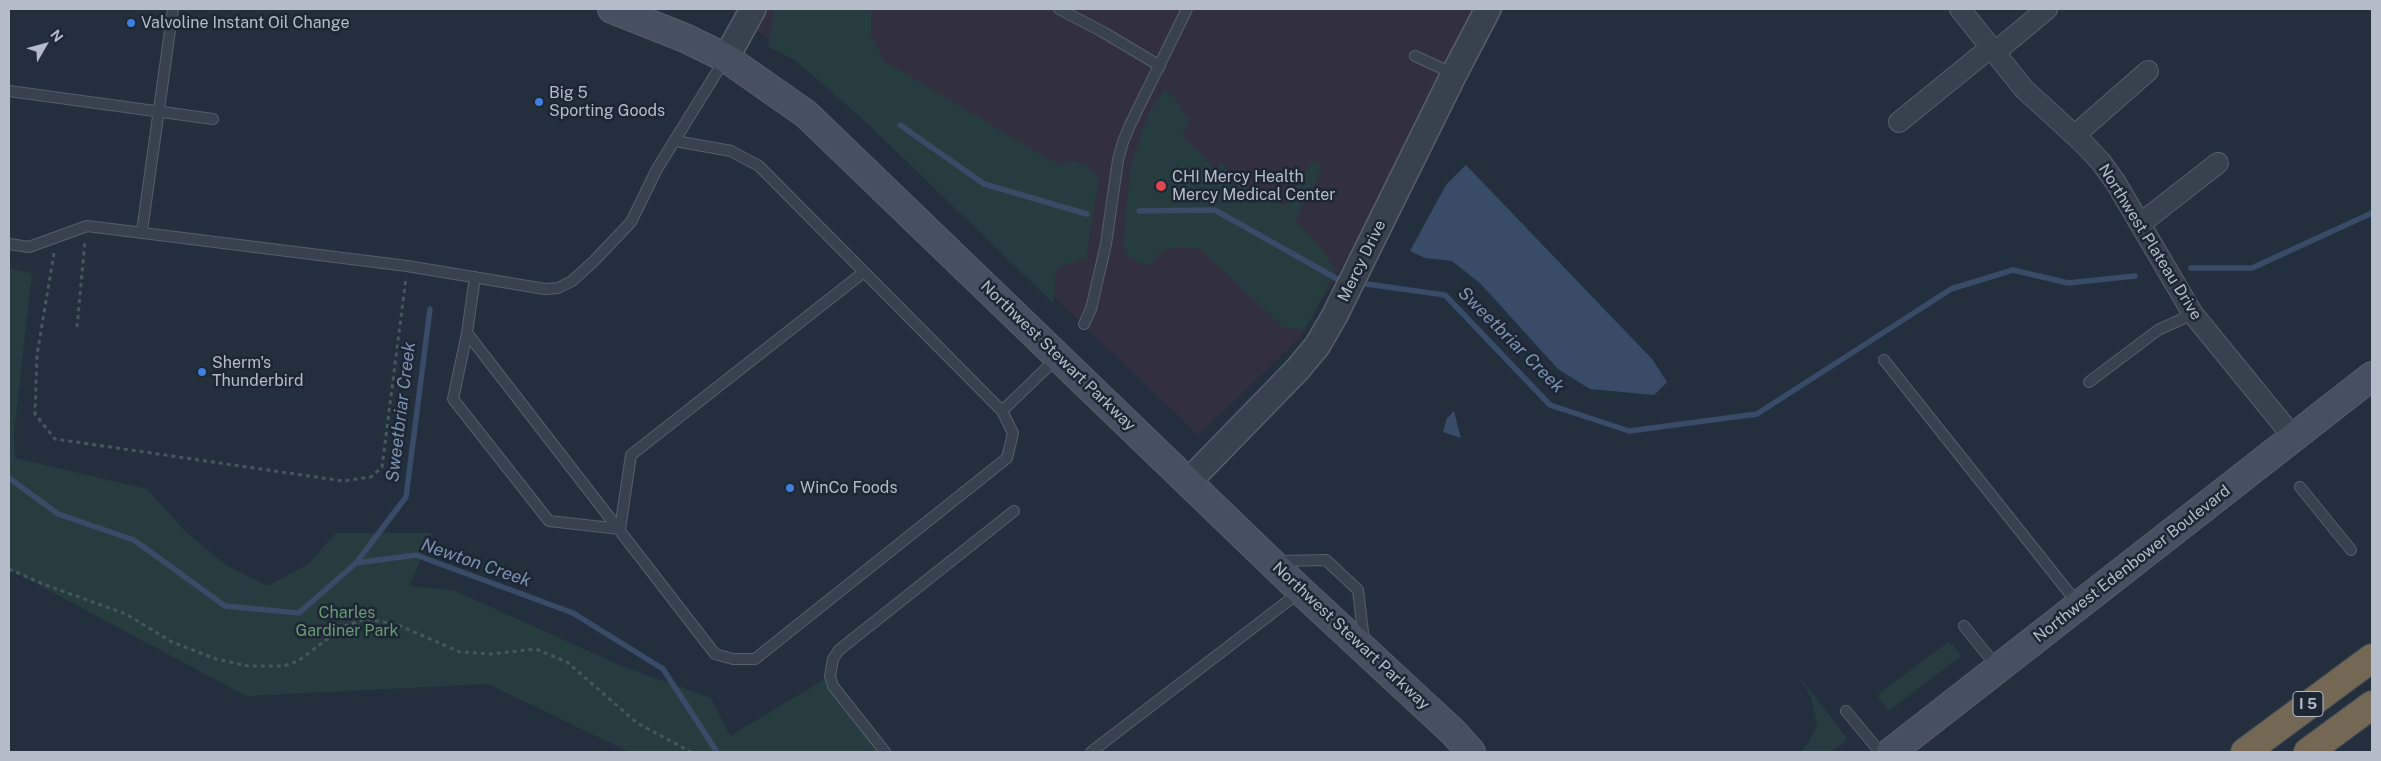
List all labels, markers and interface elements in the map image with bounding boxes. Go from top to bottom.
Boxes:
place label: Valvoline Instant Oil Change [141,13,350,33]
marker: Valvoline Instant Oil Change [125,17,137,29]
north arrow [20,20,70,70]
text: N [47,27,66,45]
place label: Big 5 Sporting Goods [549,83,665,121]
marker: Big 5 Sporting Goods [533,96,545,108]
street label: Northwest Plateau Drive [2094,160,2206,324]
place label: CHI Mercy Health Mercy Medical Center [1172,167,1335,205]
marker: CHI Mercy Health Mercy Medical Center [1154,179,1168,193]
street label: Mercy Drive [1334,217,1390,305]
street label: Northwest Stewart Parkway [977,277,1139,435]
water label: Sweetbriar Creek [1453,282,1569,398]
water label: Sweetbriar Creek [382,341,420,483]
place label: Sherm's Thunderbird [212,353,303,391]
marker: Sherm's Thunderbird [196,366,208,378]
place label: WinCo Foods [800,478,897,498]
street label: Northwest Edenbower Boulevard [2030,481,2234,647]
marker: WinCo Foods [784,482,796,494]
water label: Newton Creek [418,534,534,592]
street label: Northwest Stewart Parkway [1268,558,1434,714]
park label: Charles Gardiner Park [296,603,398,641]
road number: I 5 [2293,692,2323,716]

